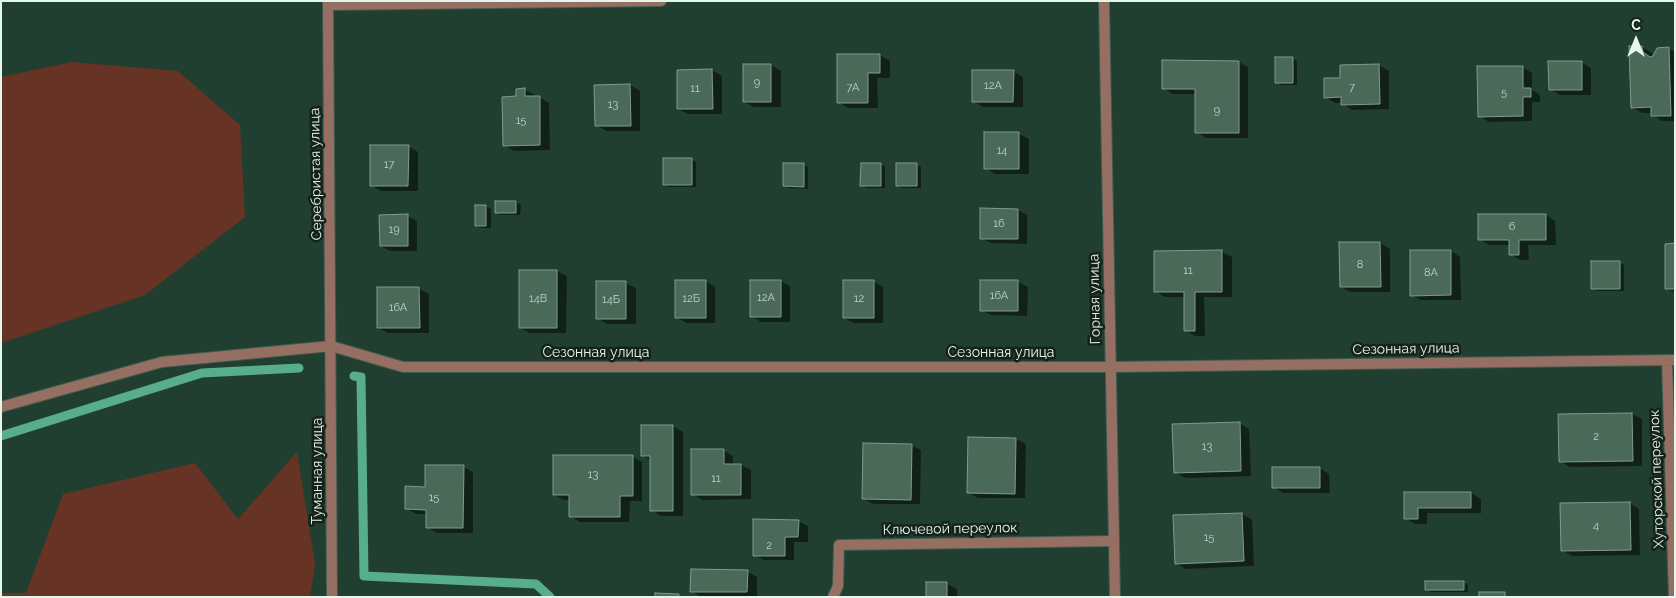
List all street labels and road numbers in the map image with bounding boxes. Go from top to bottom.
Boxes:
street label: Серебристая улица [306,108,326,240]
street label: Горная улица [1086,254,1104,344]
street label: Сезонная улица [1352,340,1460,358]
street label: Сезонная улица [543,345,649,361]
street label: Сезонная улица [948,345,1054,361]
street label: Хуторской переулок [1646,409,1668,549]
street label: Туманная улица [310,418,326,524]
street label: Ключевой переулок [882,519,1018,539]

